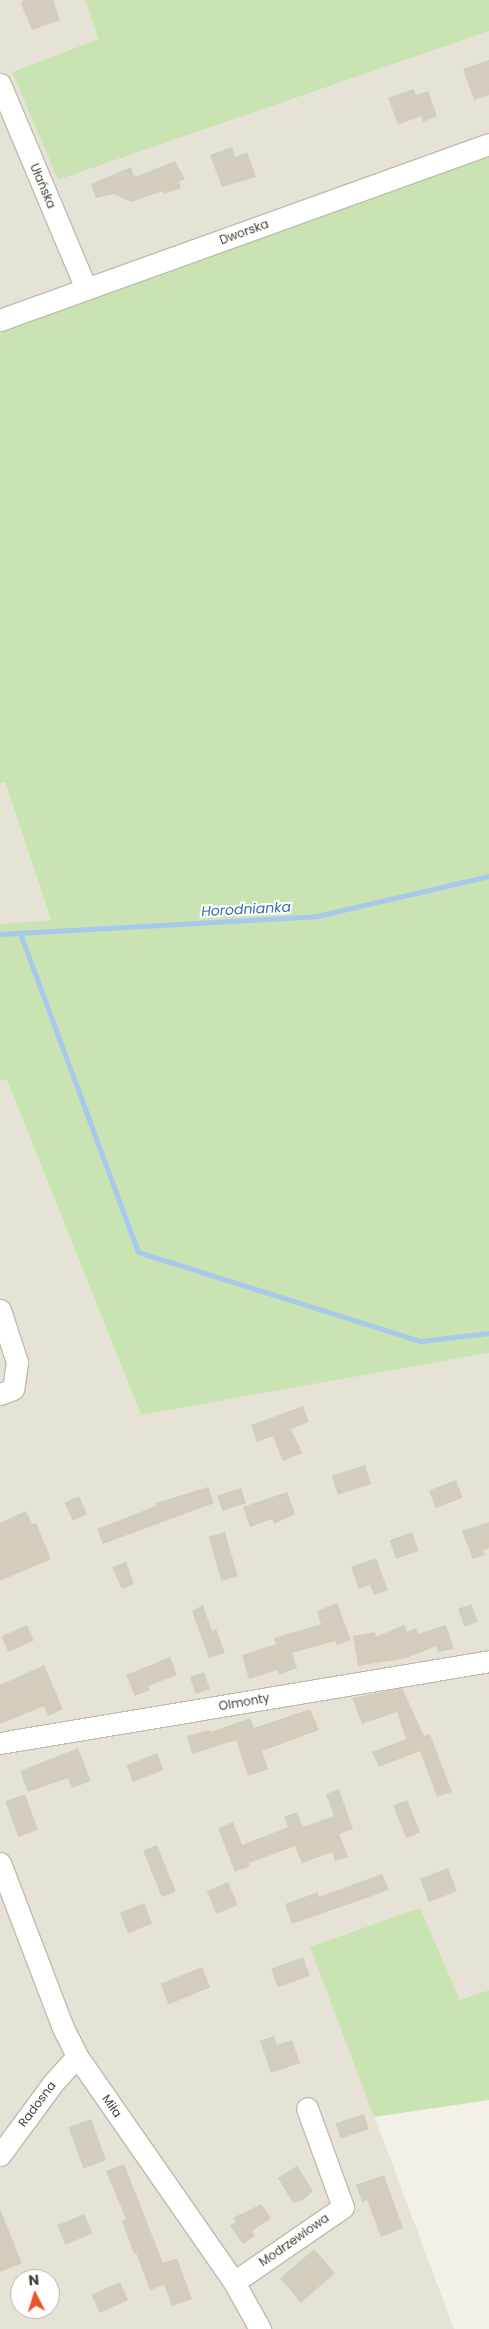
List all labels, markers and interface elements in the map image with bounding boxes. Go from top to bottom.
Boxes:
street label: Ułańska [27,161,59,211]
street label: Dworska [218,217,270,247]
water label: Horodnianka [201,898,291,920]
street label: Olmonty [218,1690,270,1714]
street label: Radosna [15,2078,59,2130]
street label: Miła [99,2092,125,2120]
street label: Modrzewiowa [256,2211,332,2269]
north arrow [10,2269,60,2319]
text: N [28,2270,40,2290]

